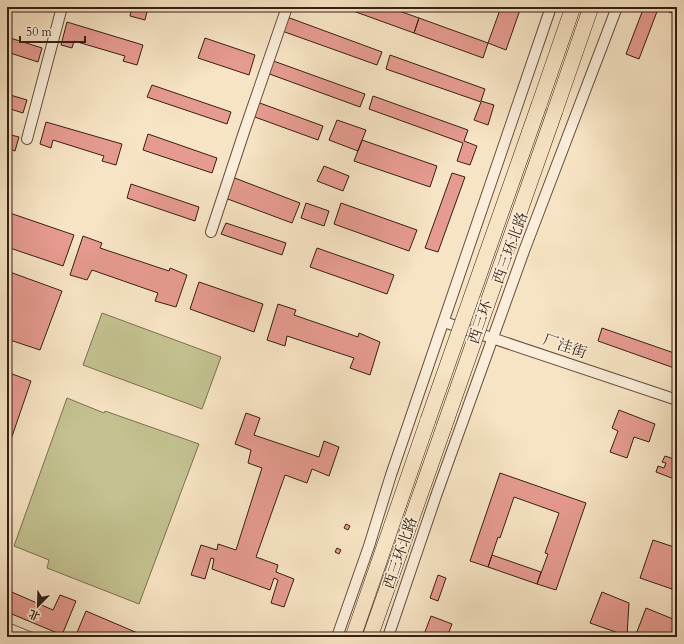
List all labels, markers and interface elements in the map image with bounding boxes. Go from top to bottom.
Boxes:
scale bar [20,18,85,44]
text: 50 m [26,24,53,40]
street label: 西三环北路 [488,209,532,287]
street label: 西三环 [463,297,497,347]
street label: 厂洼街 [540,329,590,363]
street label: 西三环北路 [378,514,422,592]
north arrow [18,586,58,626]
text: 北 [26,606,42,624]

